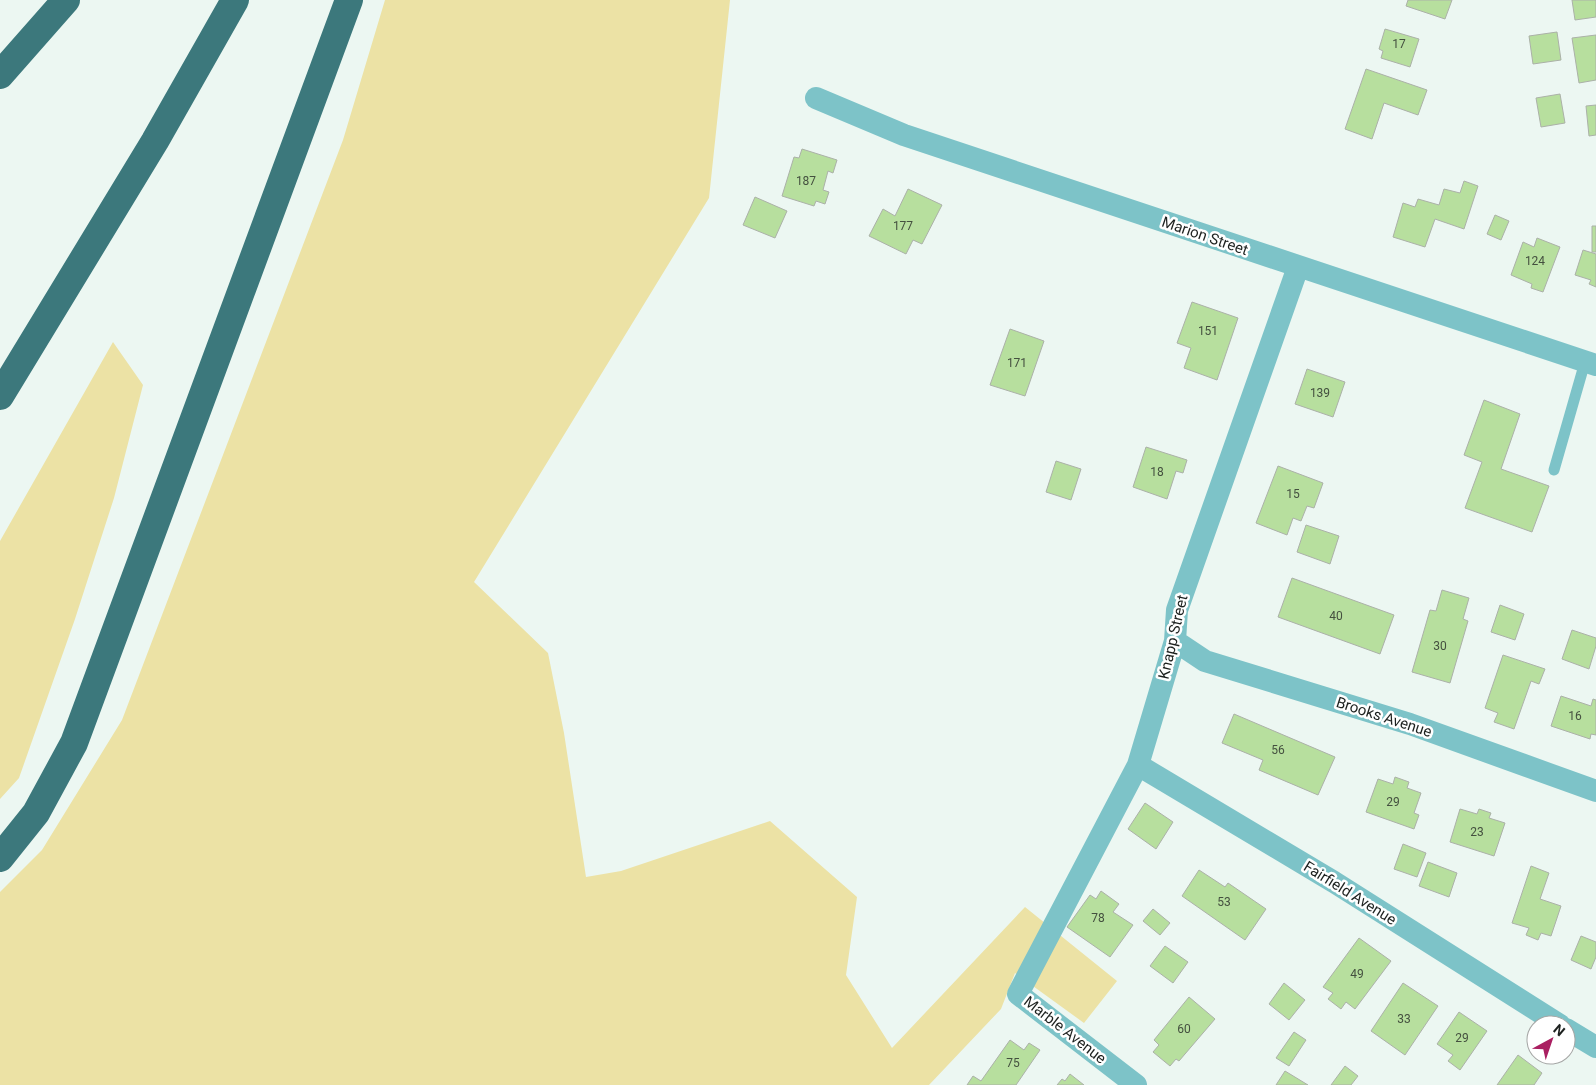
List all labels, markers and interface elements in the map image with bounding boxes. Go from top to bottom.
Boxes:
house number: 17 [1392,37,1406,51]
house number: 187 [796,174,816,188]
street label: Marion Street [1159,213,1251,259]
house number: 177 [893,219,913,233]
house number: 124 [1525,254,1545,268]
house number: 151 [1198,324,1218,338]
house number: 171 [1007,356,1027,370]
house number: 139 [1310,386,1330,400]
house number: 18 [1150,465,1164,479]
house number: 15 [1286,487,1300,501]
street label: Knapp Street [1155,593,1191,681]
house number: 40 [1329,609,1343,623]
house number: 30 [1433,639,1447,653]
street label: Brooks Avenue [1334,693,1434,741]
house number: 16 [1568,709,1582,723]
house number: 56 [1271,743,1285,757]
house number: 29 [1386,795,1400,809]
house number: 23 [1470,825,1484,839]
street label: Fairfield Avenue [1300,857,1400,929]
house number: 53 [1217,895,1231,909]
house number: 78 [1091,911,1105,925]
house number: 49 [1350,967,1364,981]
street label: Marble Avenue [1020,992,1110,1068]
house number: 33 [1397,1012,1411,1026]
north arrow [1526,1015,1576,1065]
text: N [1550,1021,1568,1039]
house number: 60 [1177,1022,1191,1036]
house number: 29 [1455,1031,1469,1045]
house number: 75 [1006,1056,1020,1070]

